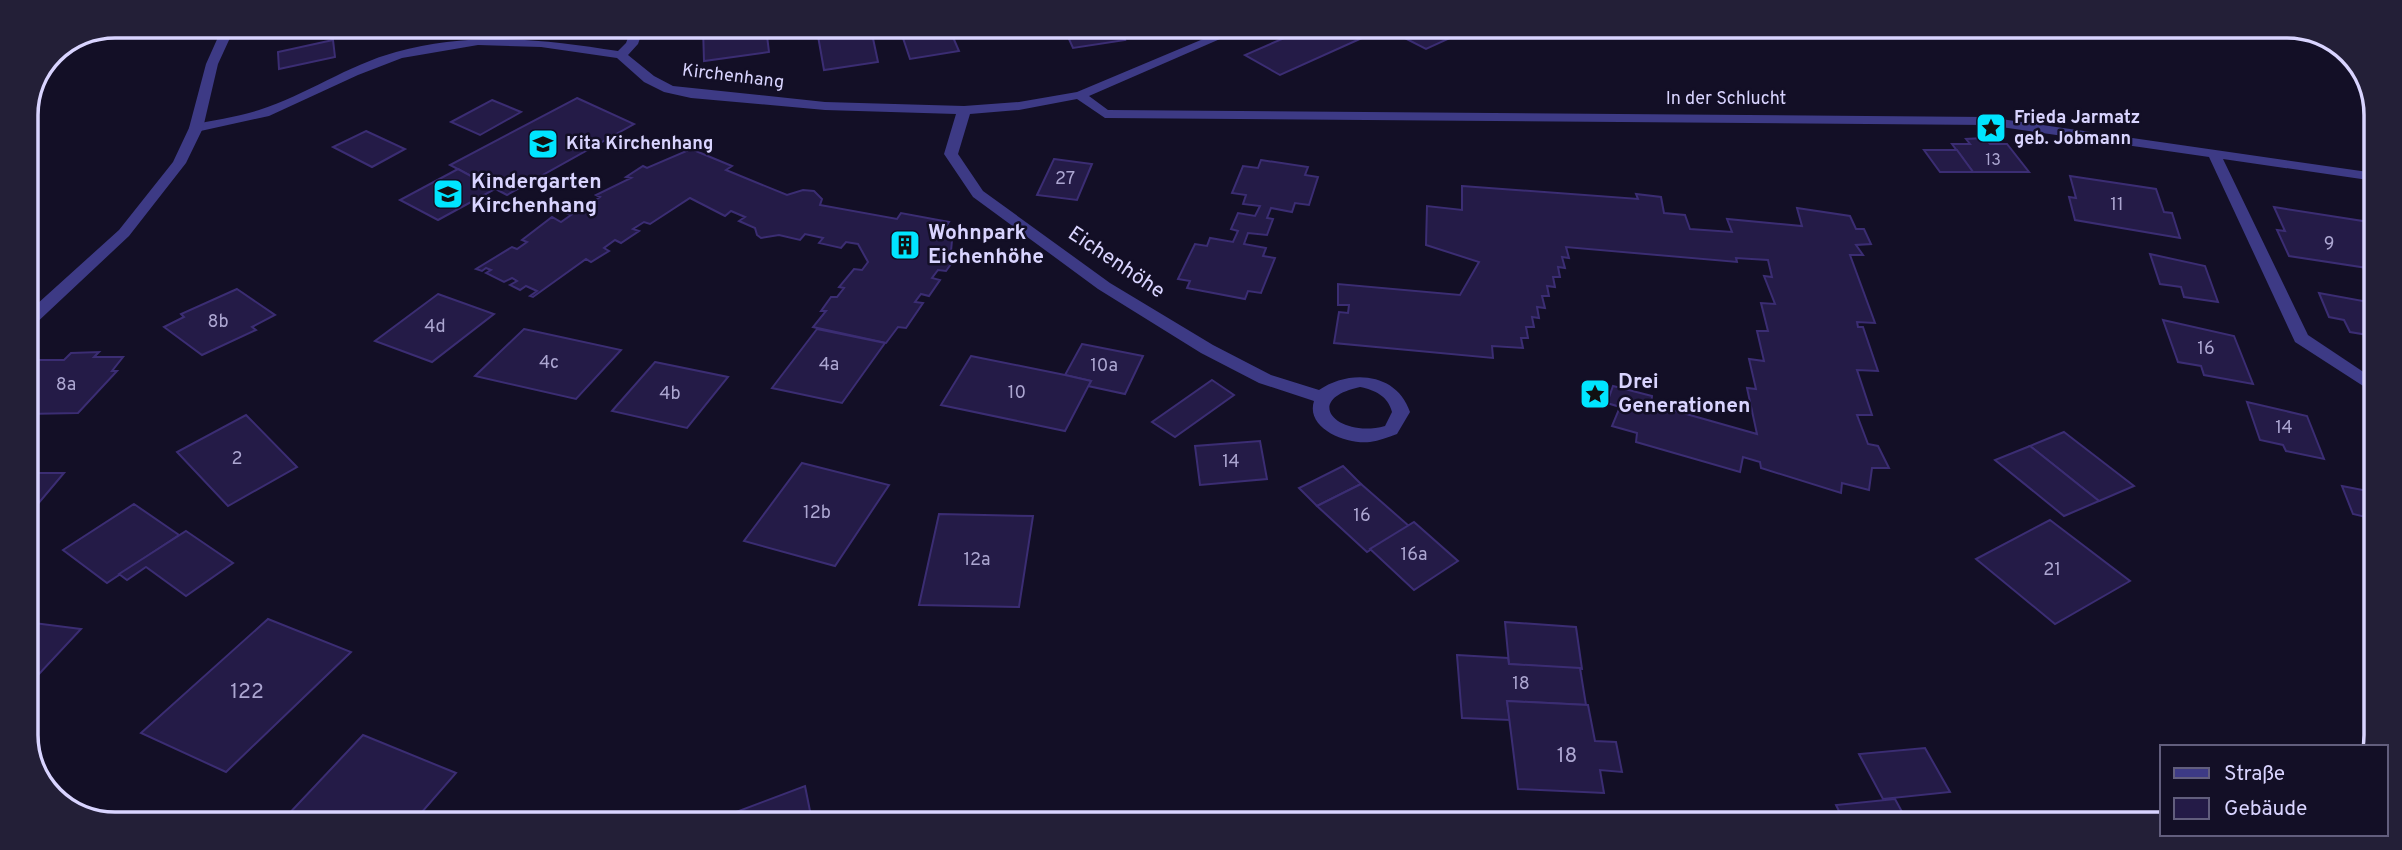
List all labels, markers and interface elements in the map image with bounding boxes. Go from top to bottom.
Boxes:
street label: Kirchenhang [681,59,785,95]
street label: In der Schlucht [1666,88,1786,111]
place label: Frieda Jarmatz geb. Jobmann [2014,107,2140,151]
place icon: Frieda Jarmatz geb. Jobmann [1974,111,2008,145]
school or university icon: Kita Kirchenhang [526,127,560,161]
place label: Kita Kirchenhang [566,133,713,156]
house number: 13 [1985,151,2001,171]
house number: 27 [1055,168,1075,191]
place label: Kindergarten Kirchenhang [471,169,602,220]
school or university icon: Kindergarten Kirchenhang [431,177,465,211]
house number: 11 [2110,194,2124,217]
place label: Wohnpark Eichenhöhe [928,220,1044,271]
street label: Eichenhöhe [1062,221,1170,305]
building icon: Wohnpark Eichenhöhe [888,228,922,262]
house number: 9 [2324,233,2334,256]
house number: 8b [207,311,229,334]
house number: 4d [424,316,446,339]
house number: 16 [2197,338,2215,361]
house number: 4c [539,352,559,375]
house number: 4a [819,354,839,377]
house number: 10a [1090,355,1118,378]
place label: Drei Generationen [1618,369,1750,420]
house number: 8a [56,374,76,397]
place icon: Drei Generationen [1578,377,1612,411]
house number: 10 [1008,382,1026,405]
house number: 4b [659,383,681,406]
house number: 14 [2275,417,2293,440]
house number: 2 [231,448,243,471]
house number: 14 [1222,451,1240,474]
house number: 12b [803,502,831,525]
house number: 16 [1353,505,1371,528]
house number: 16a [1401,544,1427,567]
house number: 12a [963,549,991,572]
house number: 21 [2043,559,2061,582]
house number: 18 [1512,673,1530,696]
house number: 122 [230,679,264,706]
house number: 18 [1557,743,1577,770]
legend [2160,745,2388,836]
text: Straße [2224,761,2285,788]
text: Gebäude [2224,796,2307,823]

